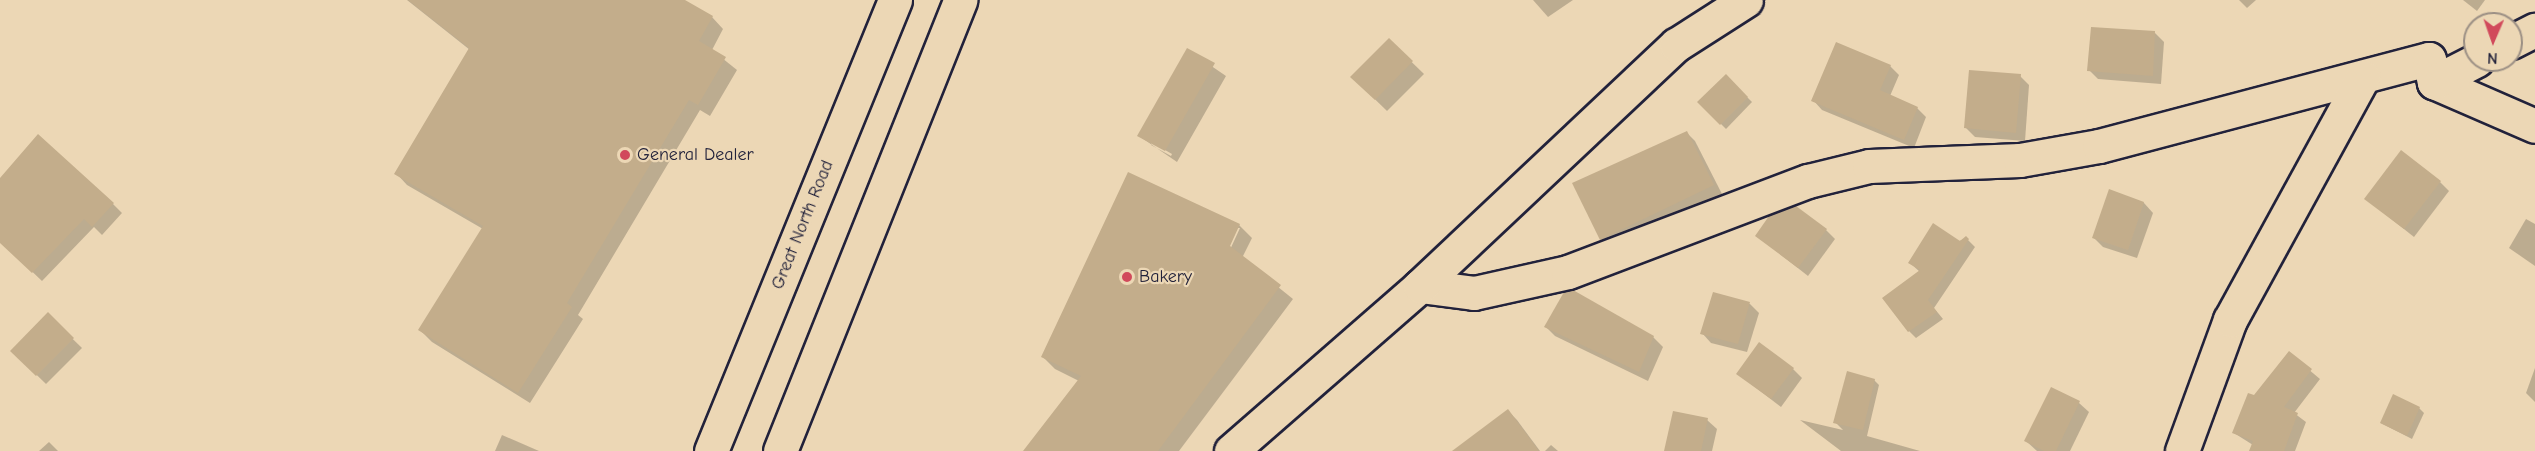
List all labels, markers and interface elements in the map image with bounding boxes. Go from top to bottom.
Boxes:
north arrow [2463,12,2523,72]
text: N [2487,49,2498,67]
place label: General Dealer [637,144,754,166]
marker: General Dealer [618,148,632,162]
street label: Great North Road [767,157,839,293]
place label: Bakery [1139,266,1192,288]
marker: Bakery [1120,270,1134,284]

